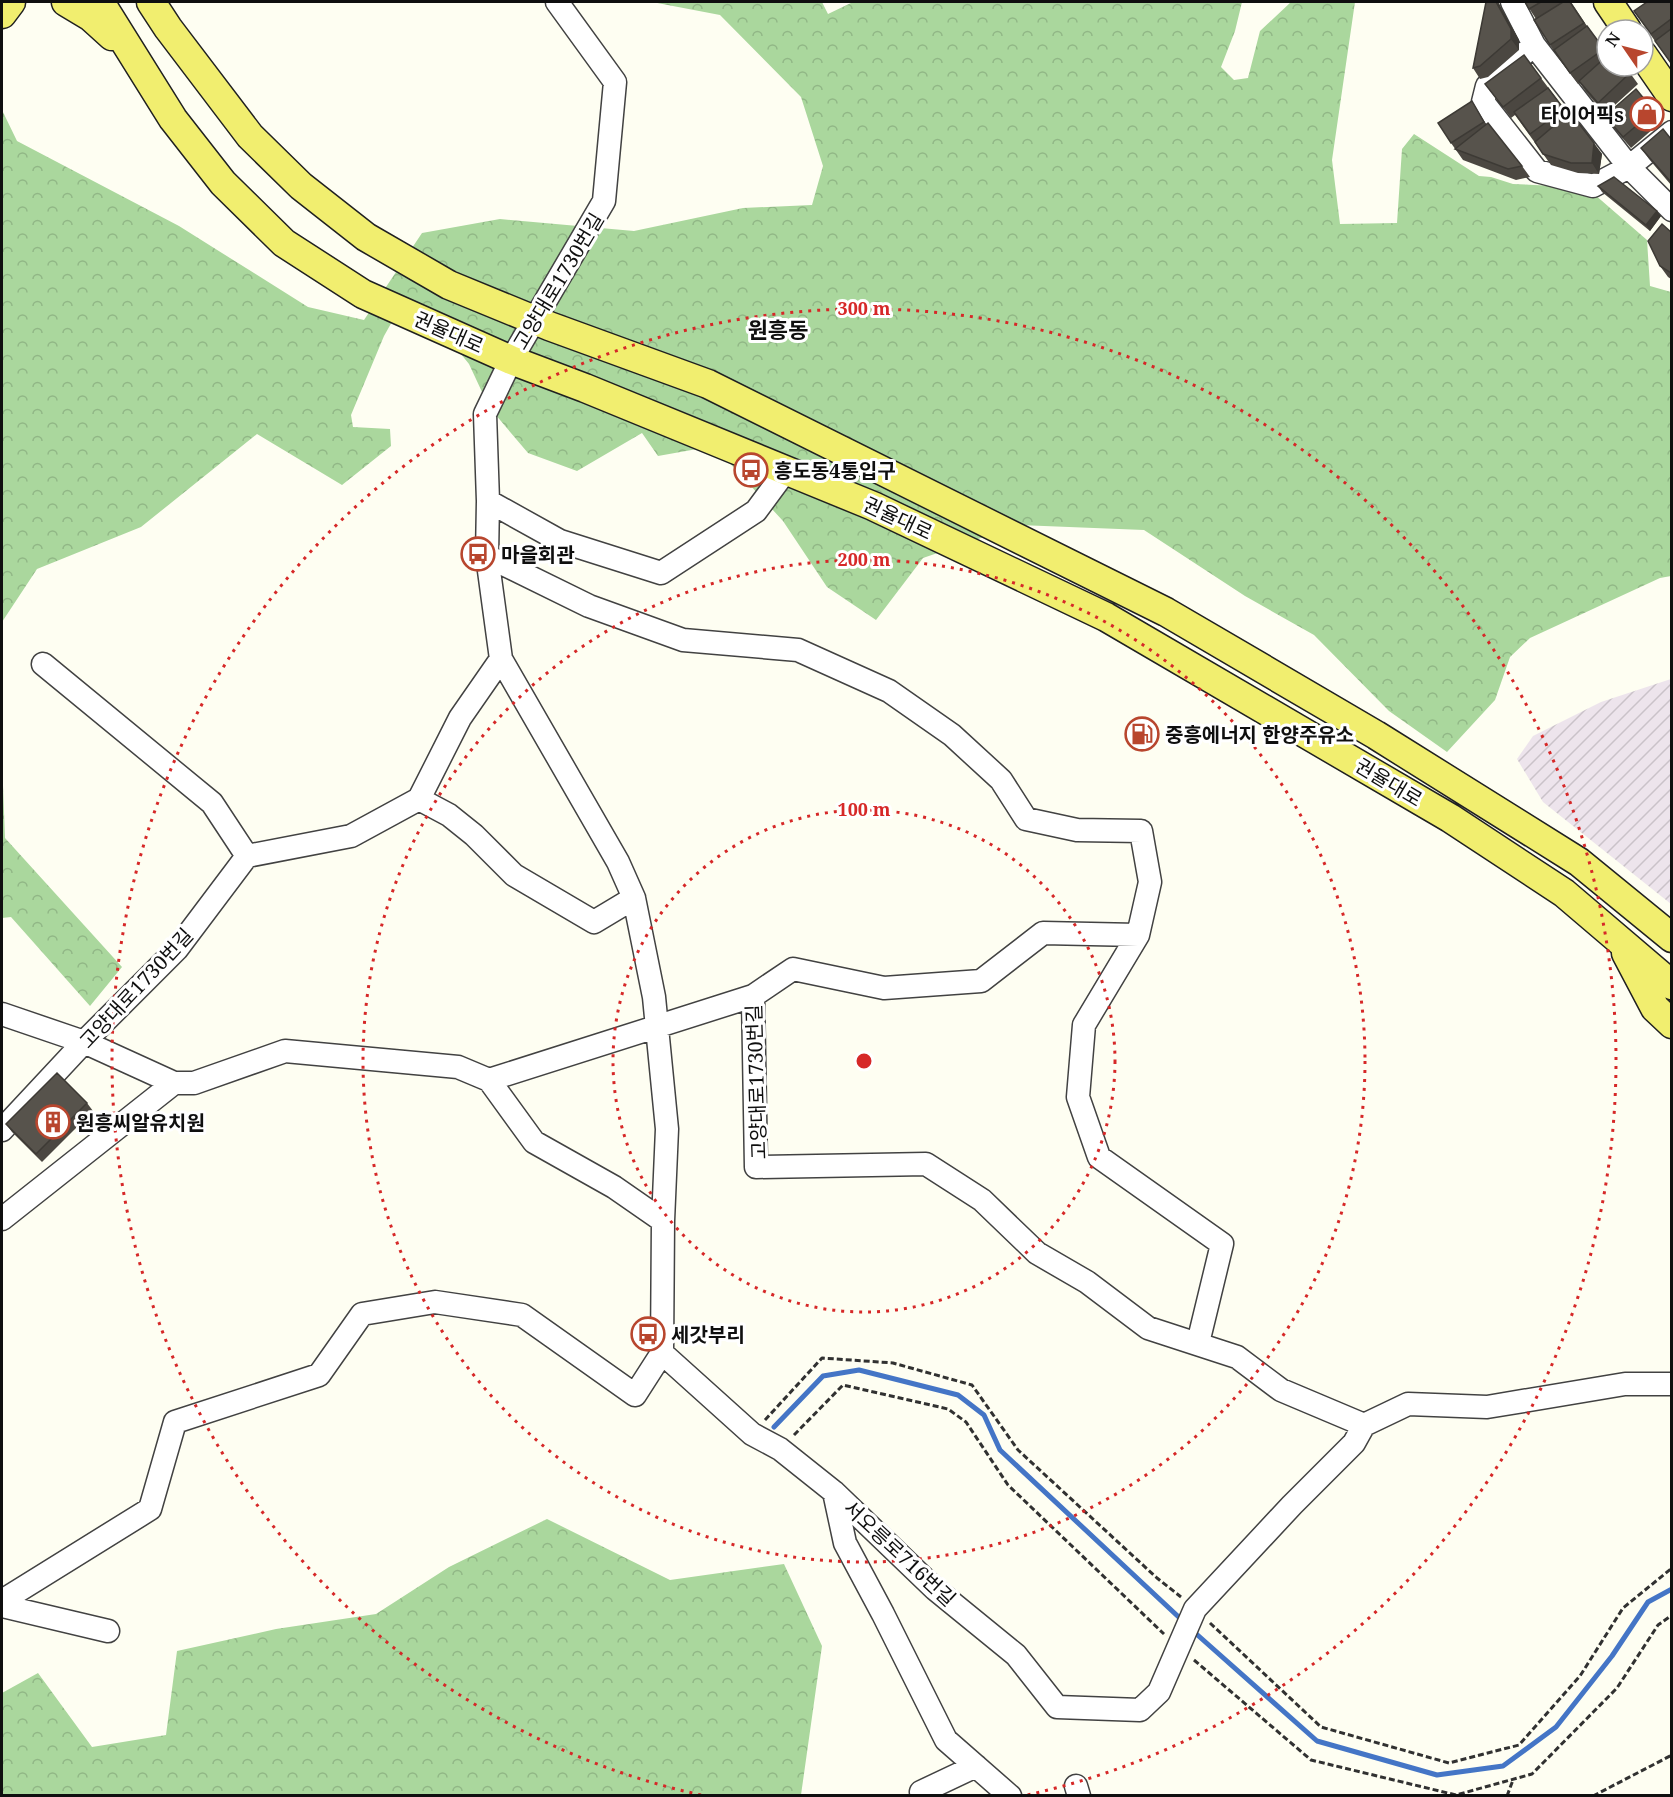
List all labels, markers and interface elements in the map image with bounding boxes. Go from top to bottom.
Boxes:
north arrow [1595,18,1655,78]
text: N [1600,28,1626,51]
shop icon: 타이어픽s [1629,96,1665,132]
place label: 타이어픽s [1541,101,1624,128]
street label: 고양대로1730번길 [506,208,610,354]
text: 300 m [838,296,891,320]
street label: 권율대로 [410,305,488,359]
district label: 원흥동 [748,314,808,344]
bus stop icon: 흥도동4통입구 [733,452,769,488]
place label: 흥도동4통입구 [774,457,896,484]
street label: 권율대로 [859,490,937,546]
bus stop icon: 마을회관 [460,536,496,572]
place label: 마을회관 [501,541,575,568]
text: 200 m [838,547,891,571]
fuel station icon: 중흥에너지 한양주유소 [1124,716,1160,752]
place label: 중흥에너지 한양주유소 [1165,721,1354,748]
street label: 권율대로 [1350,751,1428,813]
text: 100 m [838,797,891,821]
street label: 고양대로1730번길 [73,922,199,1054]
street label: 고양대로1730번길 [740,1004,772,1160]
centre of rings [854,1051,874,1071]
building icon: 원흥씨알유치원 [35,1104,71,1140]
place label: 원흥씨알유치원 [76,1109,205,1136]
bus stop icon: 세갓부리 [630,1316,666,1352]
place label: 세갓부리 [671,1321,745,1348]
street label: 서오릉로716번길 [838,1494,962,1612]

